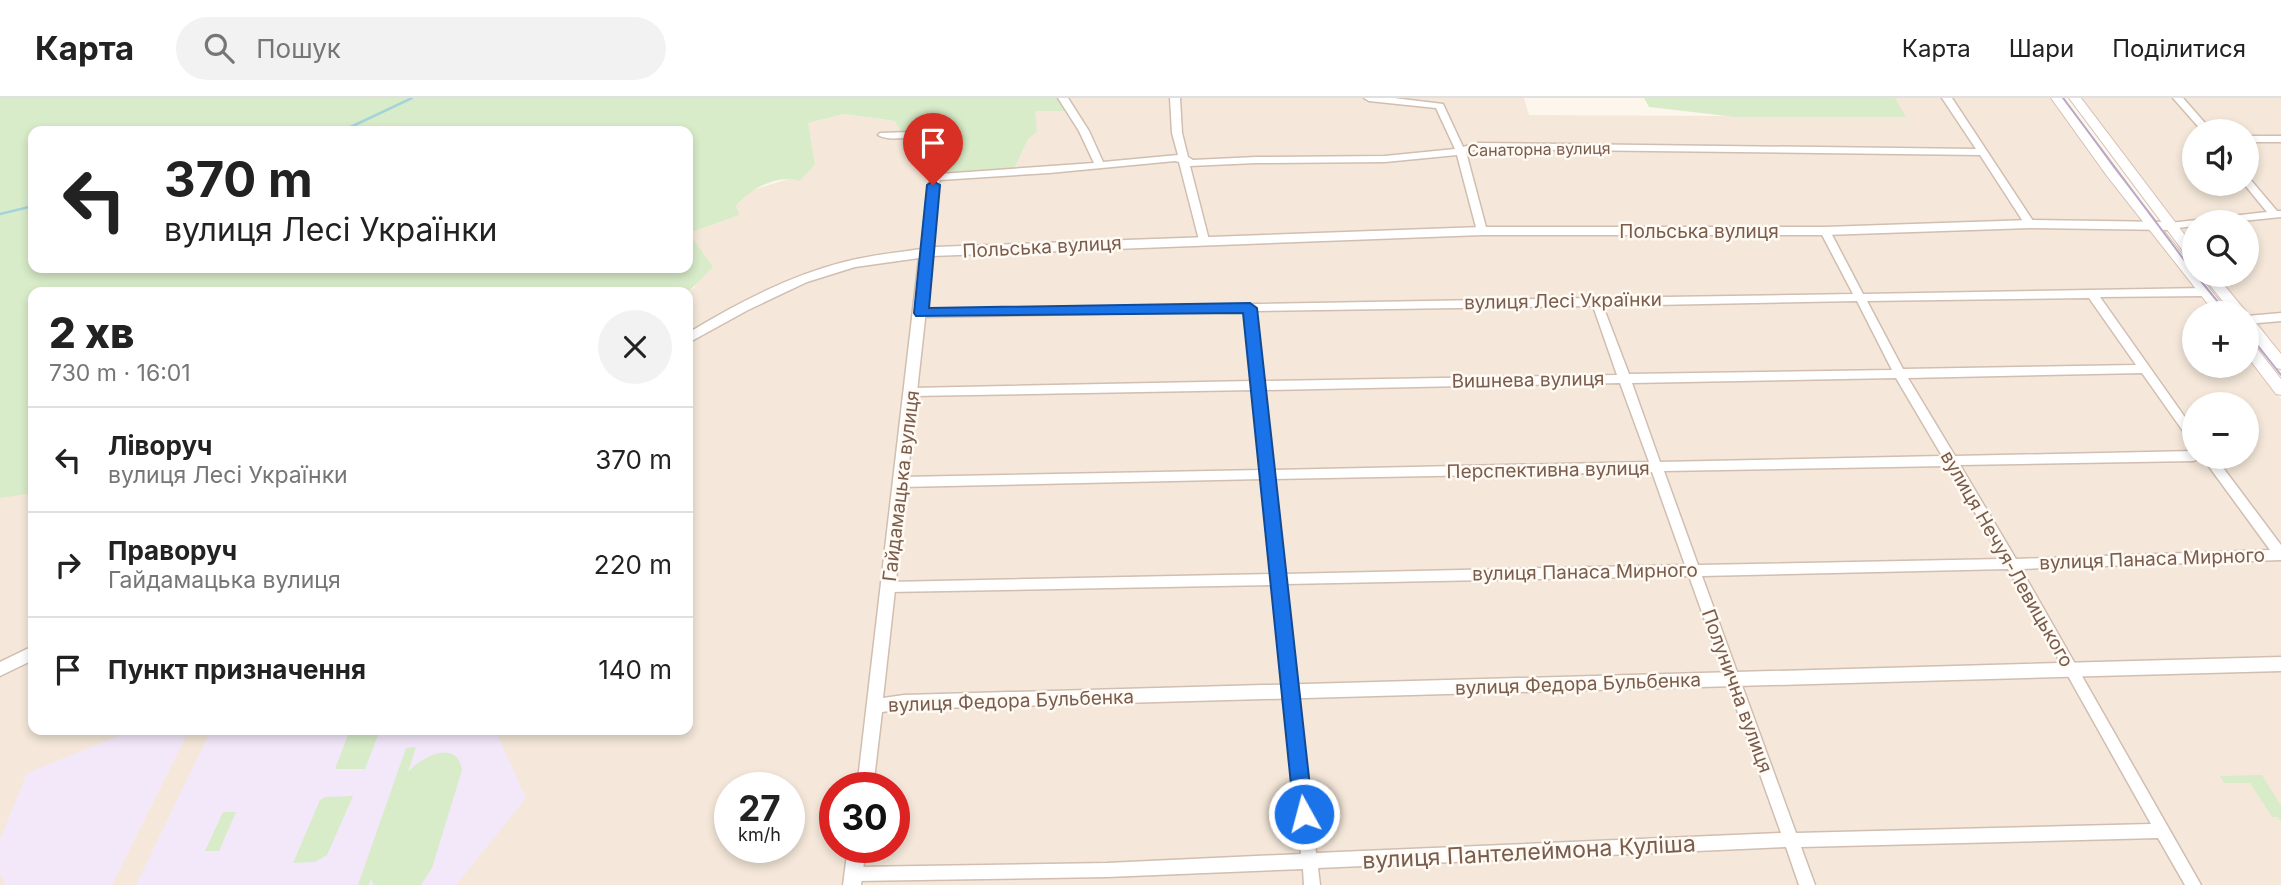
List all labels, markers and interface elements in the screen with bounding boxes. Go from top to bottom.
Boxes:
search box [176,17,666,80]
text: Карта [35,28,134,68]
icon: search [200,29,238,67]
text: Пошук [256,33,341,64]
text: Карта [1902,34,1971,63]
text: Шари [2009,34,2074,63]
text: Поділитися [2112,34,2246,63]
pin [903,113,963,185]
map controls [2182,119,2259,469]
button: sound [2182,119,2259,196]
icon: arrive [914,124,952,162]
street label: Санаторна вулиця [1467,138,1611,160]
text: 370 m [164,150,313,209]
icon: left [49,154,140,245]
text: вулиця Лесі Українки [164,210,497,249]
button: search [2182,210,2259,287]
street label: Польська вулиця [1619,220,1779,243]
street label: Польська вулиця [962,231,1122,263]
street label: вулиця Лесі Українки [1464,288,1662,314]
button: + [2182,301,2259,378]
text: 2 хв [49,307,134,358]
button: close [598,310,672,384]
text: 730 m · 16:01 [49,359,191,387]
street label: Вишнева вулиця [1451,367,1605,393]
street label: Гайдамацька вулиця [878,389,924,583]
button: − [2182,392,2259,469]
text: Ліворуч [108,430,212,461]
icon: left [49,441,87,479]
text: 370 m [595,444,672,475]
street label: вулиця Нечуя-Левицького [1936,447,2078,671]
street label: Перспективна вулиця [1446,457,1650,483]
text: вулиця Лесі Українки [108,461,348,489]
text: Праворуч [108,535,237,566]
street label: вулиця Панаса Мирного [2039,544,2265,574]
icon: right [49,546,87,584]
text: 220 m [594,549,672,580]
street label: вулиця Панаса Мирного [1472,559,1698,585]
text: Гайдамацька вулиця [108,566,341,594]
street label: Полунична вулиця [1697,606,1777,776]
icon: arrive [49,651,87,689]
text: Пункт призначення [108,654,366,685]
text: 140 m [598,654,672,685]
street label: вулиця Федора Бульбенка [1455,668,1701,700]
street label: вулиця Федора Бульбенка [888,685,1134,717]
speed limit sign: 30 [819,772,910,863]
position arrow [1267,777,1341,851]
text: 27 [738,787,781,829]
text: km/h [738,824,781,845]
street label: вулиця Пантелеймона Куліша [1362,829,1696,875]

